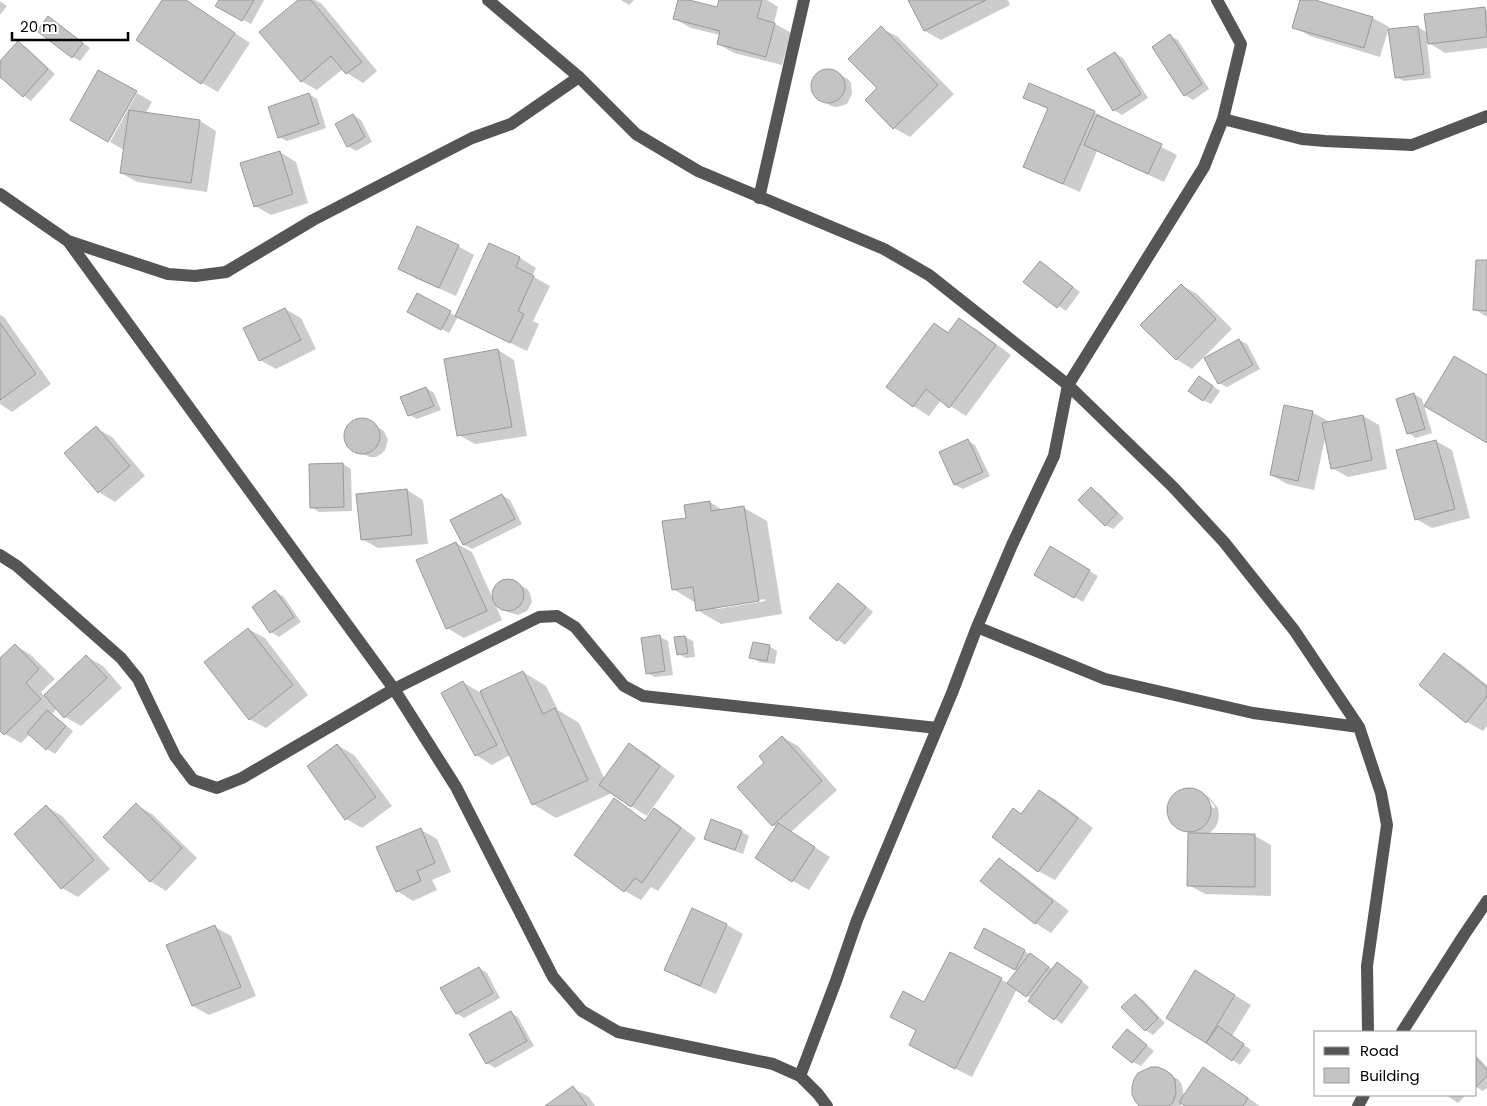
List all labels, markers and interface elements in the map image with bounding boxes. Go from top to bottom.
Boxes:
scale bar [12,10,129,42]
text: 20 m [20,16,58,37]
legend [1314,1031,1477,1096]
text: Road [1360,1040,1399,1061]
text: Building [1360,1065,1420,1086]

